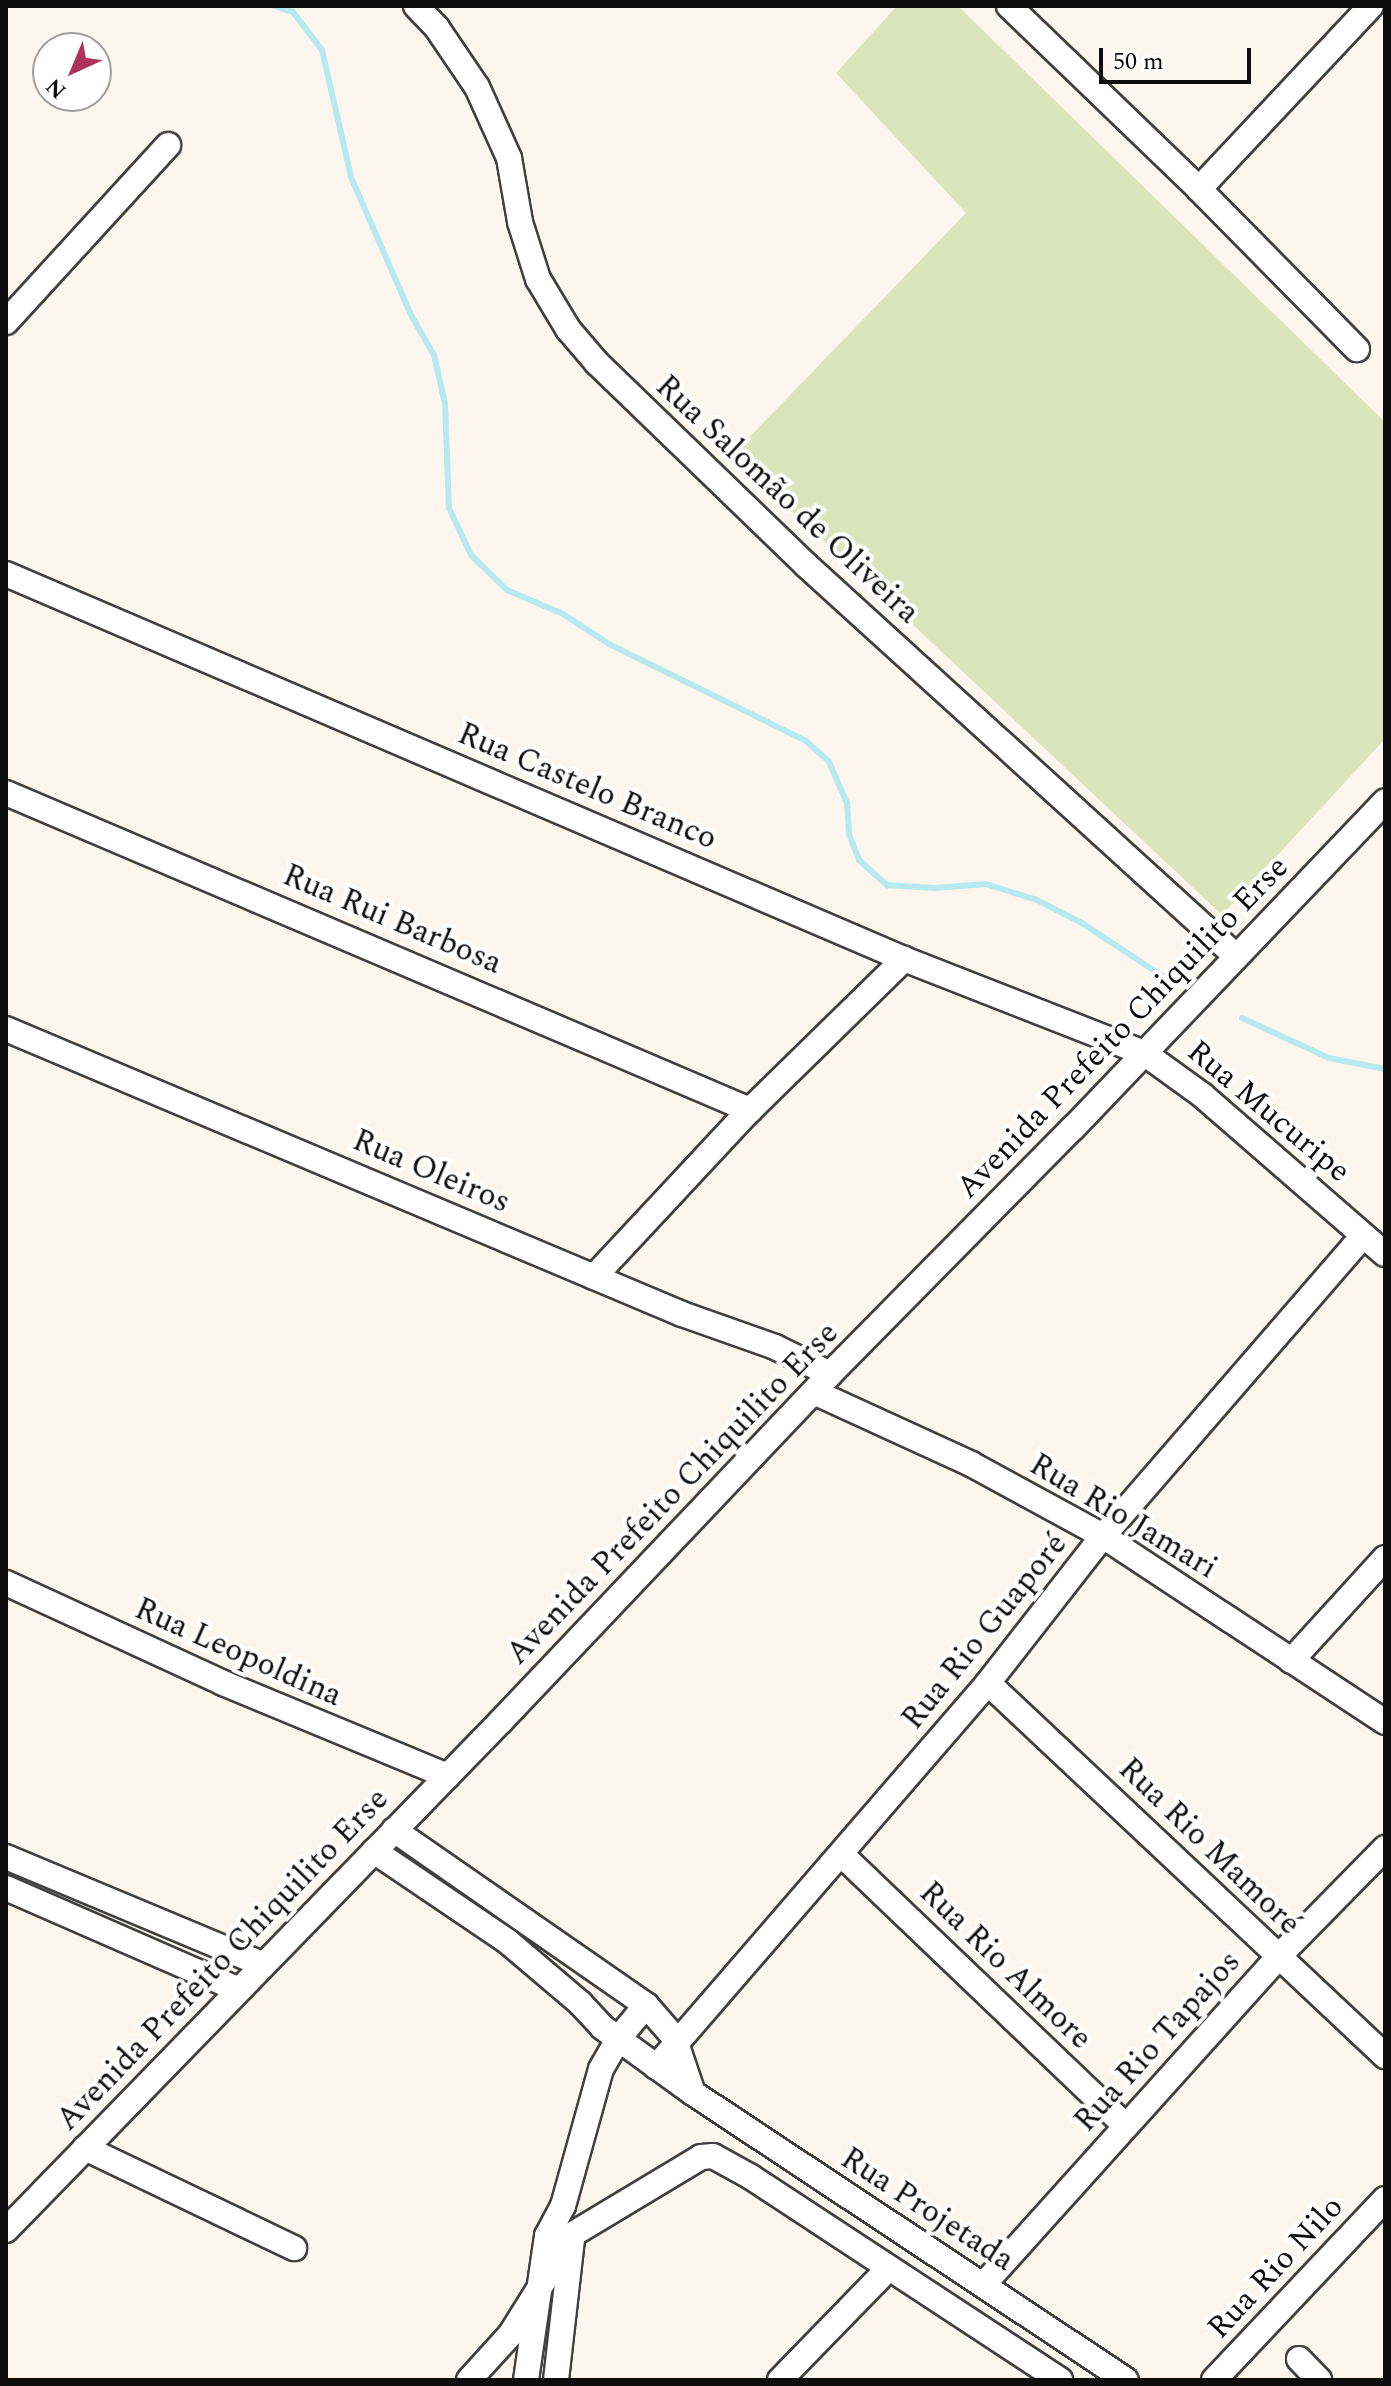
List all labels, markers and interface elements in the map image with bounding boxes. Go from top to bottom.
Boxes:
north arrow [32,32,112,112]
scale bar [1103,32,1255,82]
text: 50 m [1113,44,1164,80]
text: N [38,70,74,106]
street label: Rua Salomão de Oliveira [647,368,927,632]
street label: Rua Castelo Branco [452,715,722,859]
street label: Avenida Prefeito Chiquilito Erse [949,849,1297,1207]
street label: Rua Rui Barbosa [277,857,507,983]
street label: Rua Mucuripe [1179,1033,1357,1191]
street label: Rua Oleiros [346,1122,516,1222]
street label: Avenida Prefeito Chiquilito Erse [499,1315,847,1673]
street label: Rua Rio Jamari [1022,1446,1224,1588]
street label: Rua Rio Guaporé [894,1526,1076,1738]
street label: Rua Leopoldina [128,1590,348,1716]
street label: Rua Rio Mamoré [1110,1750,1308,1944]
street label: Avenida Prefeito Chiquilito Erse [49,1781,397,2139]
street label: Rua Rio Almore [911,1874,1099,2058]
street label: Rua Rio Tapajos [1067,1944,1249,2140]
street label: Rua Projetada [833,2140,1021,2280]
street label: Rua Rio Nilo [1200,2189,1352,2347]

